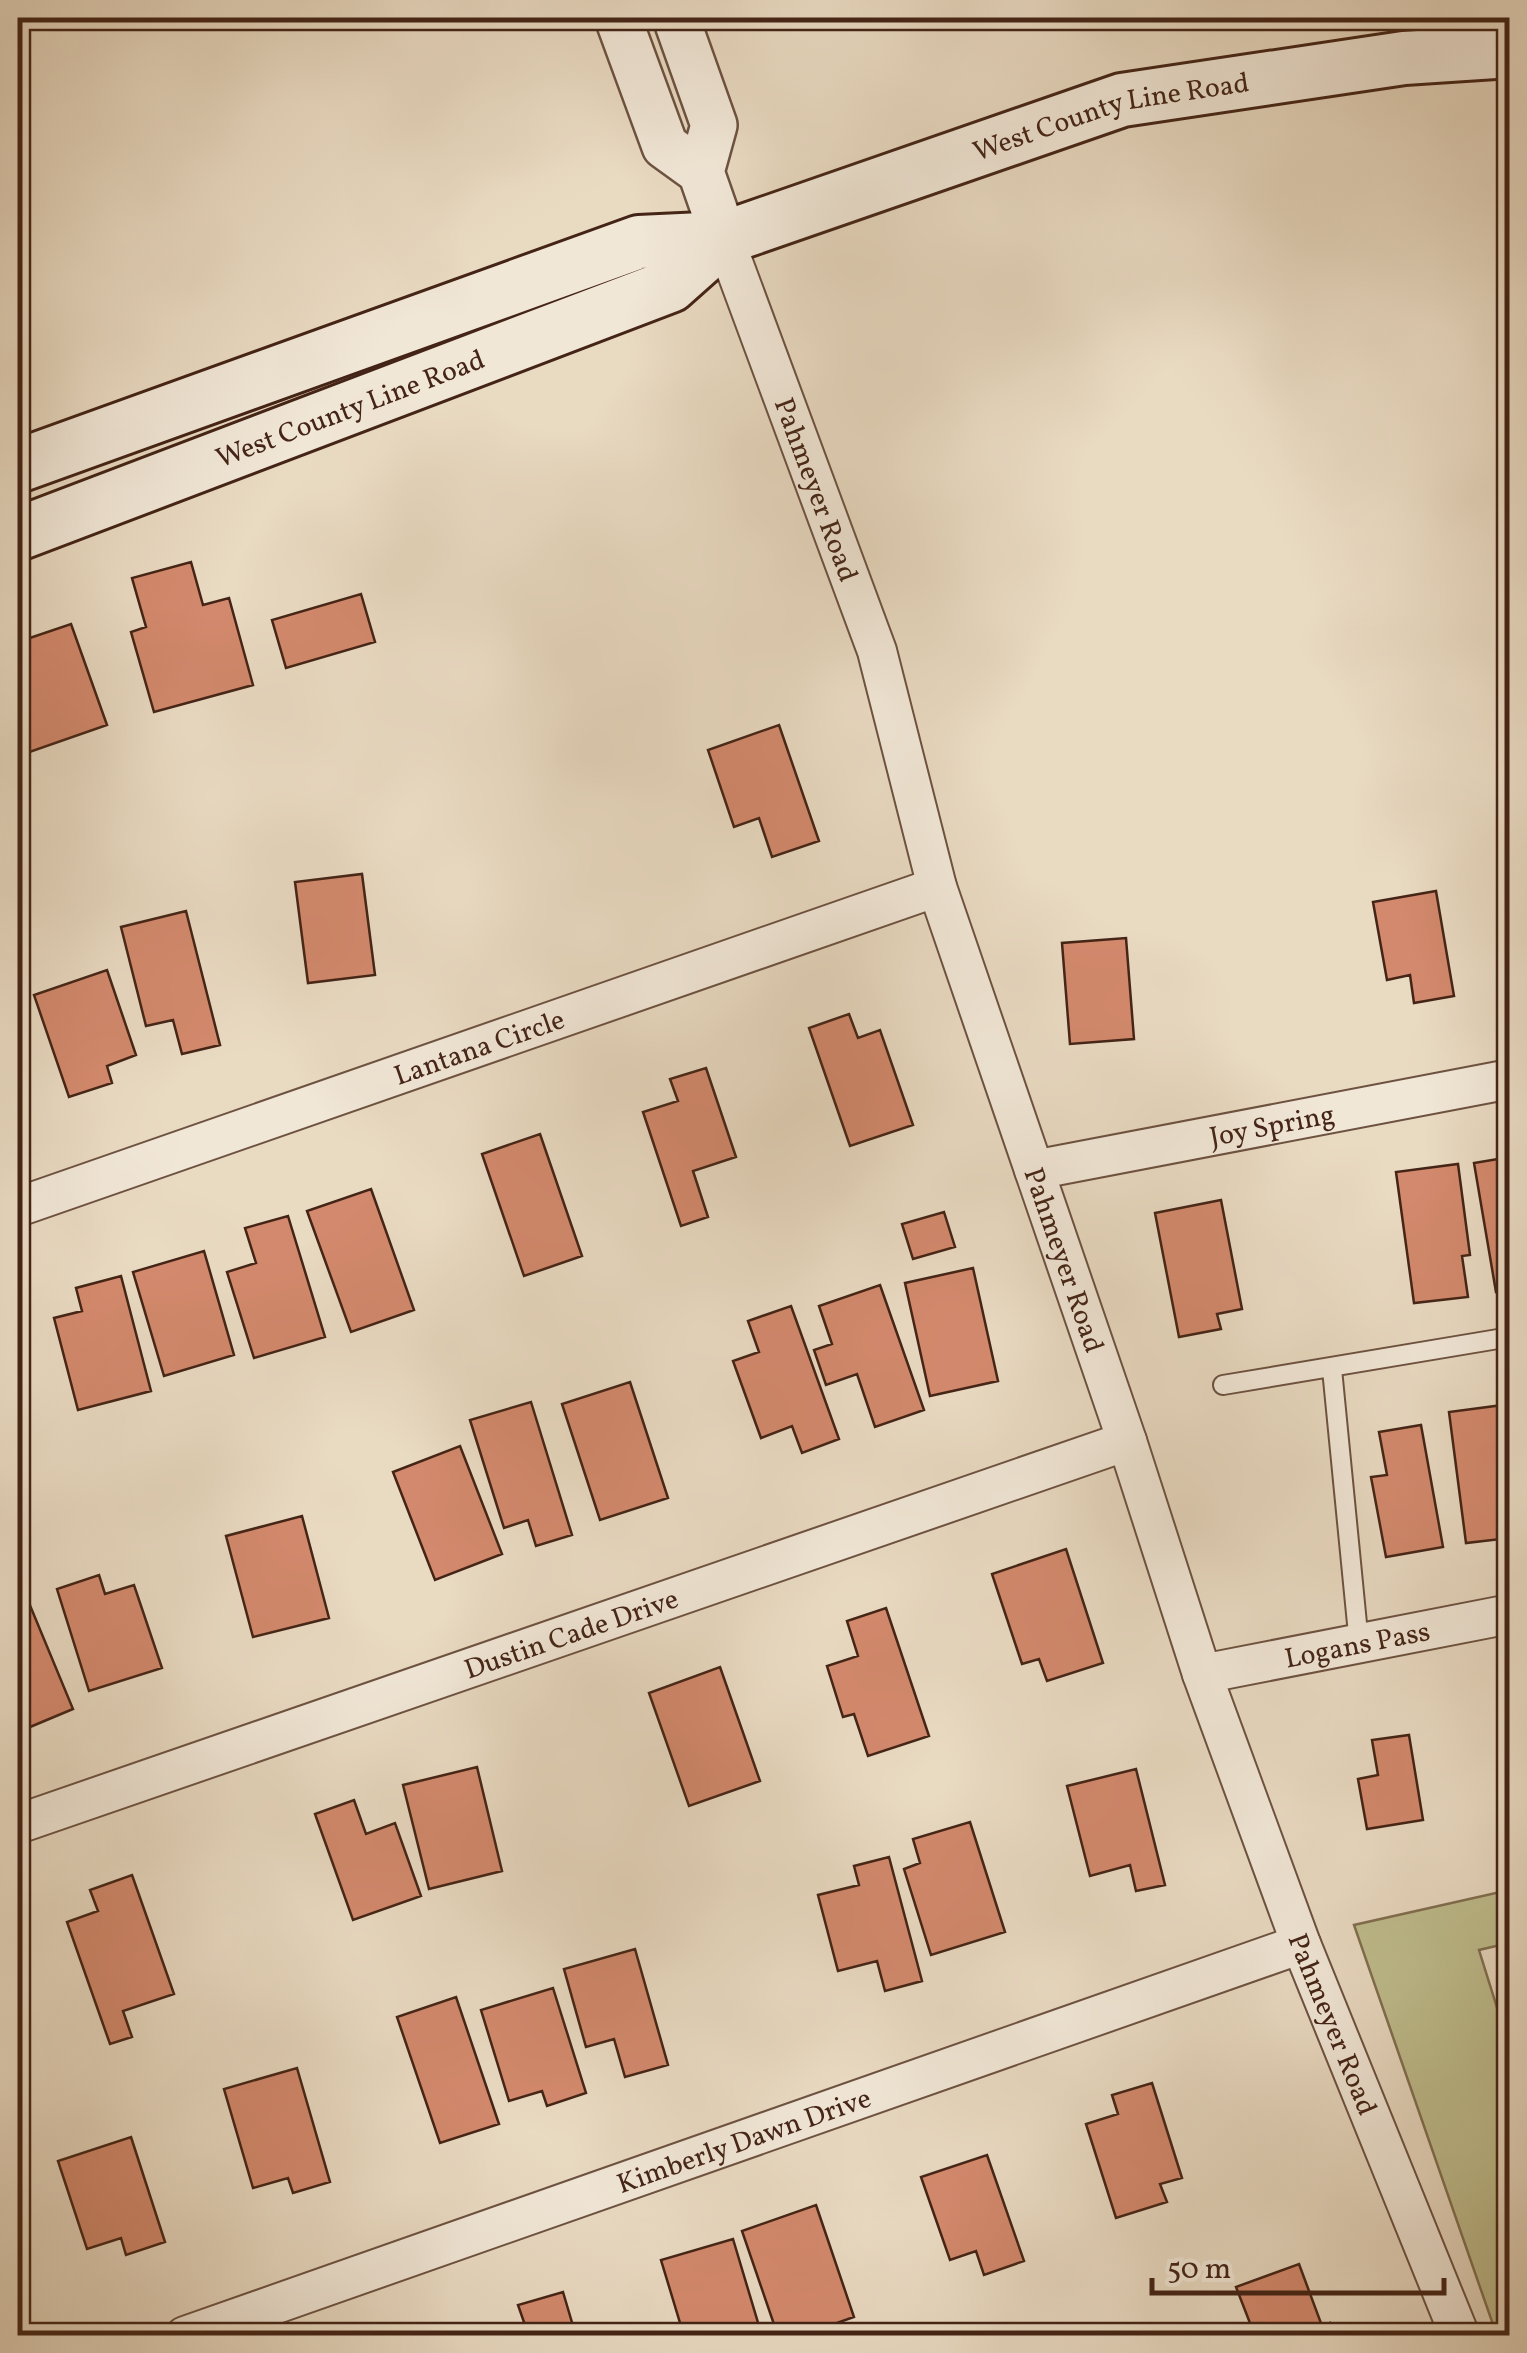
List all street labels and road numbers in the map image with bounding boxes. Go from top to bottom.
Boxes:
street label: West County Line Road [968,64,1252,172]
street label: West County Line Road [211,341,491,479]
street label: Pahmeyer Road [763,393,867,588]
street label: Lantana Circle [389,1001,570,1097]
street label: Joy Spring [1206,1096,1338,1158]
street label: Pahmeyer Road [1013,1163,1112,1358]
street label: Dustin Cade Drive [459,1580,684,1690]
street label: Logans Pass [1282,1613,1434,1679]
street label: Pahmeyer Road [1277,1928,1385,2122]
street label: Kimberly Dawn Drive [612,2080,877,2205]

